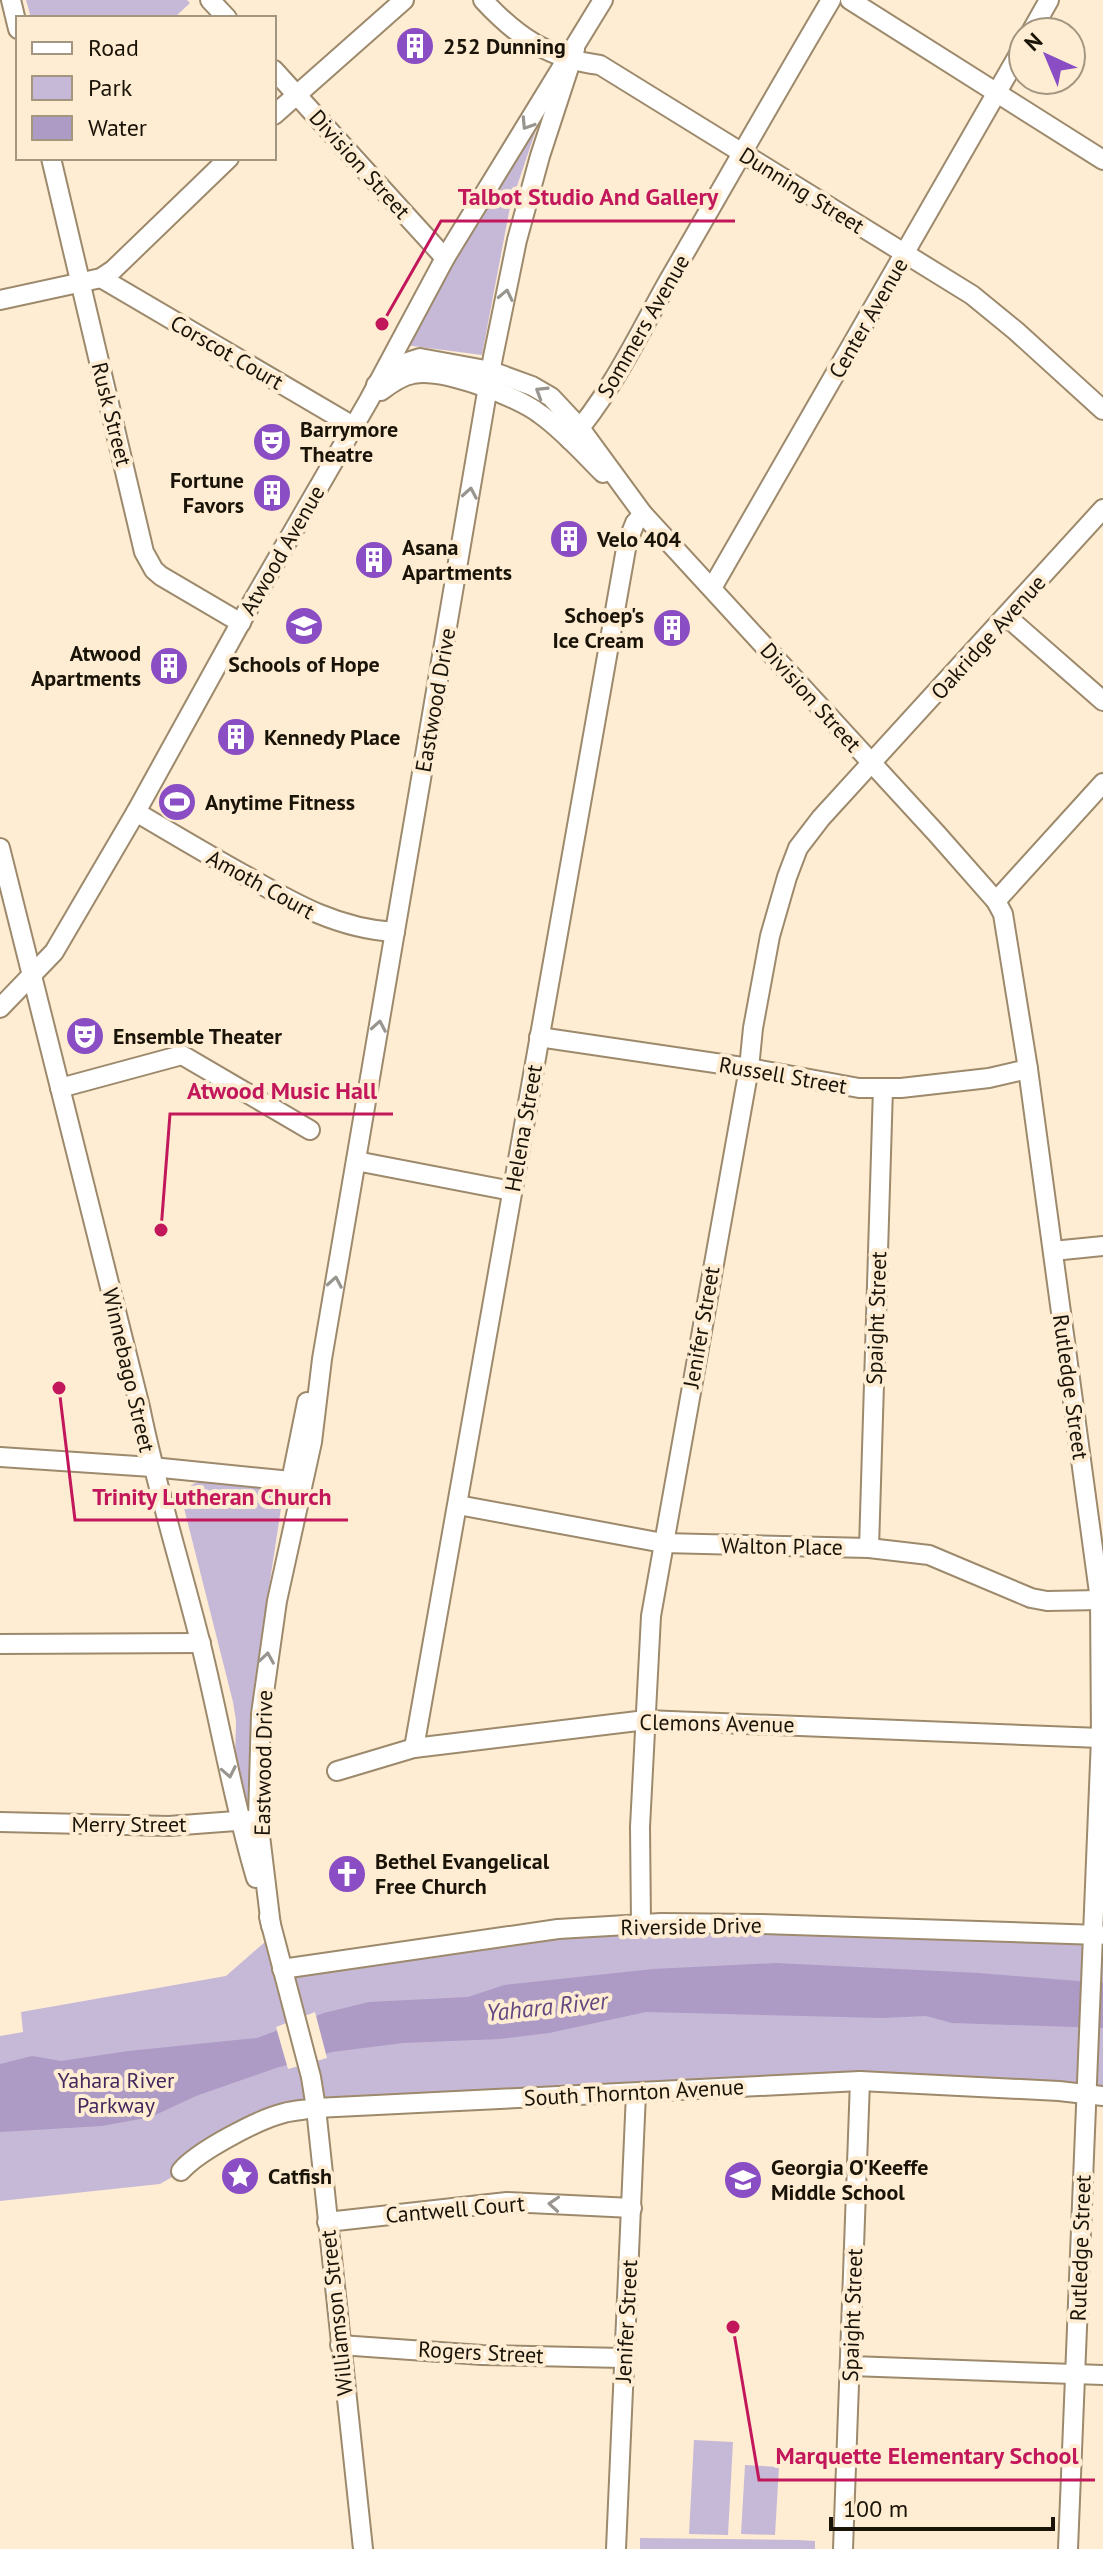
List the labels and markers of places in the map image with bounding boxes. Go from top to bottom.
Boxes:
building icon: 252 Dunning [394,25,436,67]
place label: 252 Dunning [443,32,566,60]
callout: Talbot Studio And Gallery [441,173,735,221]
place label: Barrymore Theatre [300,415,398,468]
theatre icon: Barrymore Theatre [251,421,293,463]
place label: Fortune Favors [170,466,244,519]
building icon: Fortune Favors [251,472,293,514]
building icon: Velo 404 [548,518,590,560]
place label: Velo 404 [596,525,682,553]
place label: Asana Apartments [402,533,512,586]
building icon: Asana Apartments [353,539,395,581]
place label: Schoep's Ice Cream [553,601,644,654]
school or university icon: Schools of Hope [283,605,325,647]
building icon: Schoep's Ice Cream [651,607,693,649]
place label: Atwood Apartments [31,639,141,692]
building icon: Atwood Apartments [148,645,190,687]
place label: Schools of Hope [228,650,380,678]
building icon: Kennedy Place [215,716,257,758]
place label: Kennedy Place [264,723,400,751]
sports icon: Anytime Fitness [156,781,198,823]
place label: Anytime Fitness [205,788,355,816]
theatre icon: Ensemble Theater [64,1015,106,1057]
place label: Ensemble Theater [113,1022,282,1050]
callout: Atwood Music Hall [170,1066,393,1114]
callout: Trinity Lutheran Church [75,1472,348,1520]
place label: Bethel Evangelical Free Church [375,1847,550,1900]
church icon: Bethel Evangelical Free Church [326,1853,368,1895]
place label: Georgia O'Keeffe Middle School [771,2153,928,2206]
place icon: Catfish [219,2155,261,2197]
school or university icon: Georgia O'Keeffe Middle School [722,2159,764,2201]
place label: Catfish [268,2162,332,2190]
callout: Marquette Elementary School [759,2432,1095,2480]

